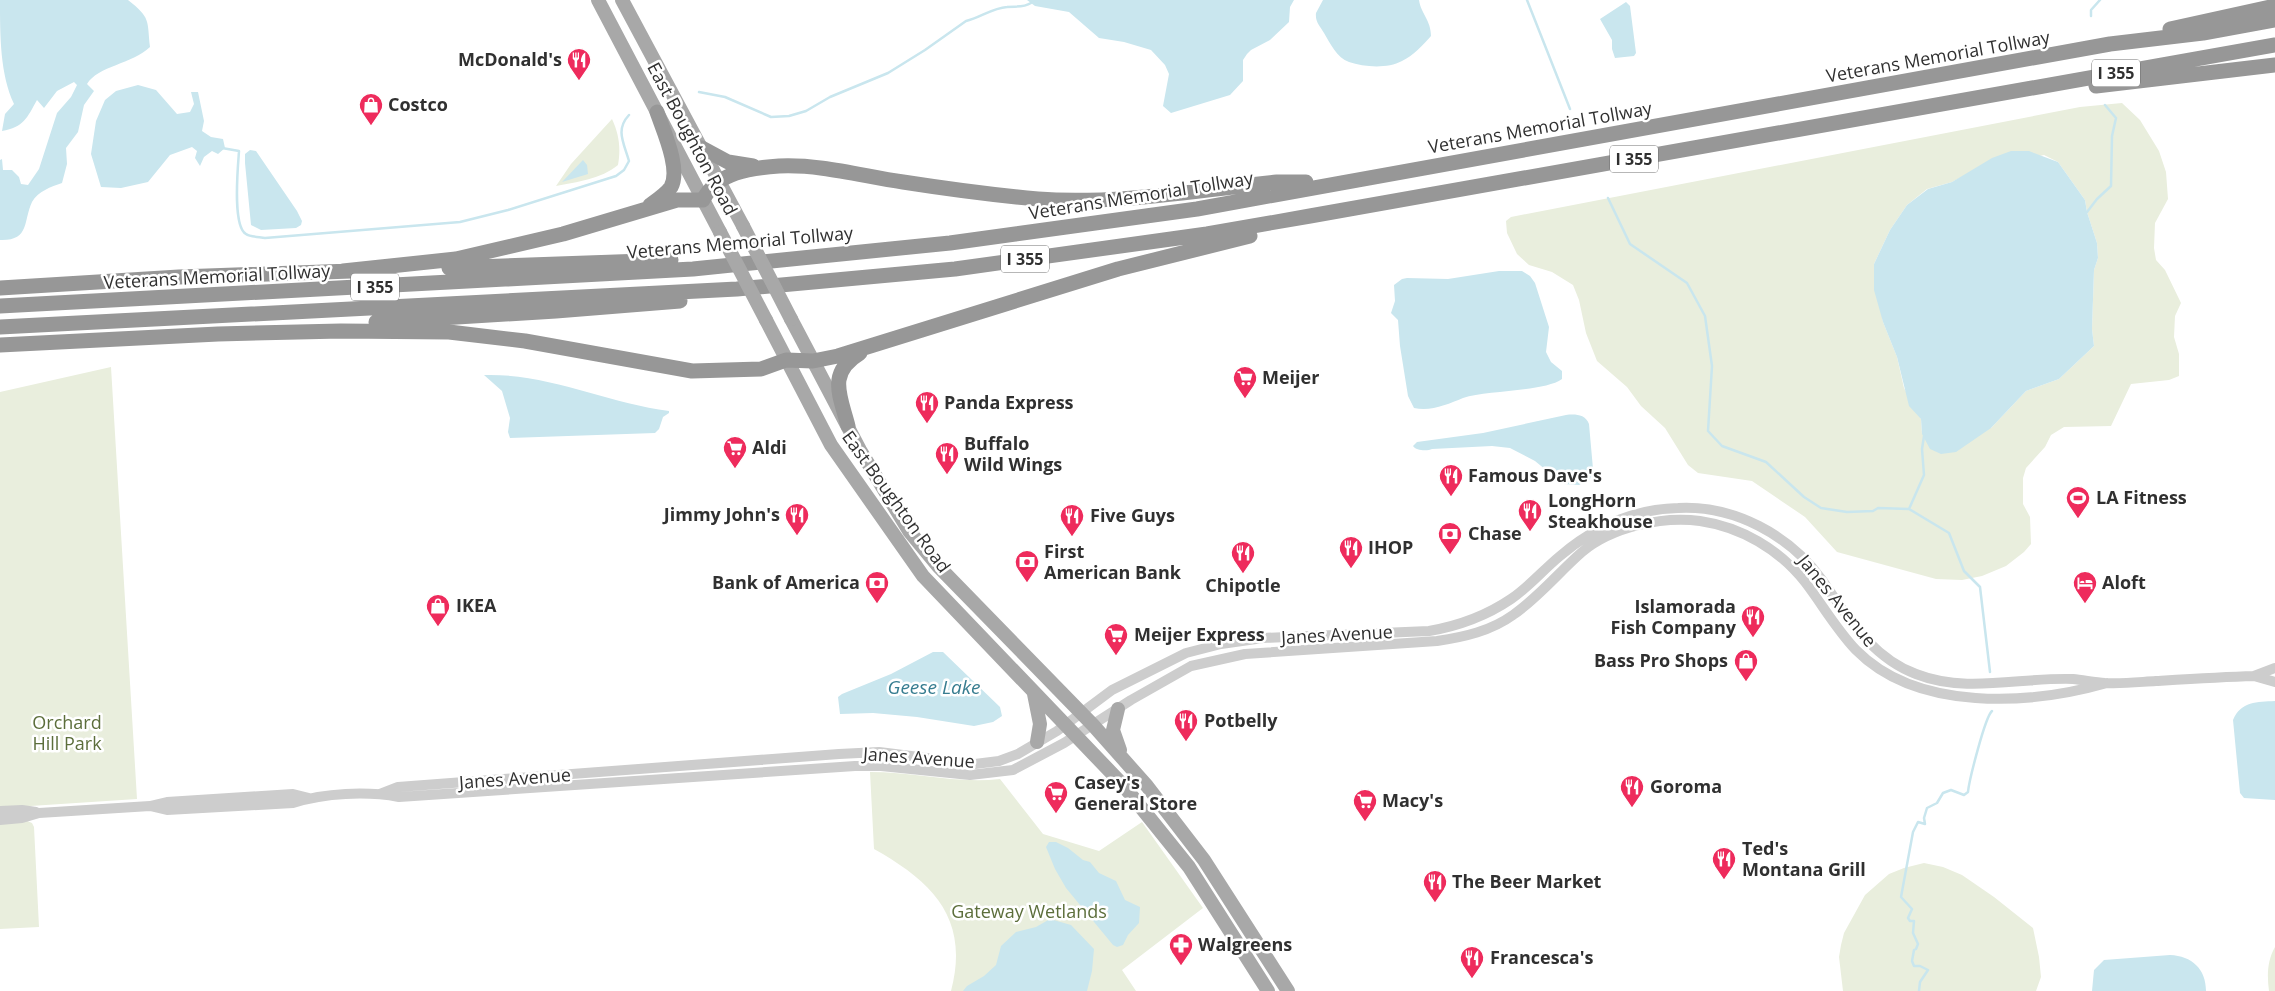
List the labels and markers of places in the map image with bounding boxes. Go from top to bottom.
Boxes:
place label: McDonald's [458,47,562,71]
restaurant icon: McDonald's [566,47,592,81]
shop icon: Costco [358,92,384,126]
place label: Costco [388,92,448,116]
supermarket icon: Meijer [1232,365,1258,399]
place label: Meijer [1262,365,1319,389]
restaurant icon: Panda Express [914,390,940,424]
place label: Panda Express [944,390,1074,414]
place label: Buffalo Wild Wings [964,431,1062,476]
supermarket icon: Aldi [722,435,748,469]
place label: Aldi [752,435,787,459]
restaurant icon: Buffalo Wild Wings [934,441,960,475]
restaurant icon: Famous Dave's [1438,463,1464,497]
place label: Famous Dave's [1468,463,1602,487]
sports icon: LA Fitness [2065,485,2091,519]
place label: LA Fitness [2096,485,2187,509]
place label: LongHorn Steakhouse [1548,488,1653,533]
restaurant icon: LongHorn Steakhouse [1517,498,1543,532]
place label: Jimmy John's [662,502,780,526]
restaurant icon: Jimmy John's [784,502,810,536]
restaurant icon: Five Guys [1059,503,1085,537]
place label: Five Guys [1090,503,1175,527]
bank icon: Chase [1437,521,1463,555]
place label: Chase [1468,521,1522,545]
restaurant icon: IHOP [1338,535,1364,569]
place label: IHOP [1368,535,1413,559]
place label: First American Bank [1044,539,1182,584]
restaurant icon: Chipotle [1230,540,1256,574]
bank icon: First American Bank [1014,549,1040,583]
place label: Bank of America [712,570,860,594]
bank icon: Bank of America [864,570,890,604]
hotel icon: Aloft [2072,570,2098,604]
place label: Aloft [2102,570,2146,594]
place label: Chipotle [1205,573,1281,597]
shop icon: IKEA [425,593,451,627]
place label: IKEA [456,593,497,617]
place label: Islamorada Fish Company [1611,594,1737,639]
restaurant icon: Islamorada Fish Company [1740,604,1766,638]
supermarket icon: Meijer Express [1103,622,1129,656]
place label: Meijer Express [1134,622,1265,646]
place label: Bass Pro Shops [1594,648,1728,672]
shop icon: Bass Pro Shops [1733,648,1759,682]
restaurant icon: Potbelly [1173,708,1199,742]
place label: Potbelly [1204,708,1278,732]
place label: Casey's General Store [1074,770,1197,815]
restaurant icon: Goroma [1619,774,1645,808]
place label: Goroma [1650,774,1722,798]
supermarket icon: Casey's General Store [1043,780,1069,814]
supermarket icon: Macy's [1352,788,1378,822]
place label: Macy's [1382,788,1443,812]
place label: Ted's Montana Grill [1742,836,1866,881]
restaurant icon: Ted's Montana Grill [1711,846,1737,880]
restaurant icon: The Beer Market [1422,869,1448,903]
place label: The Beer Market [1452,869,1602,893]
pharmacy icon: Walgreens [1168,932,1194,966]
place label: Walgreens [1198,932,1292,956]
restaurant icon: Francesca's [1459,945,1485,979]
place label: Francesca's [1490,945,1594,969]

